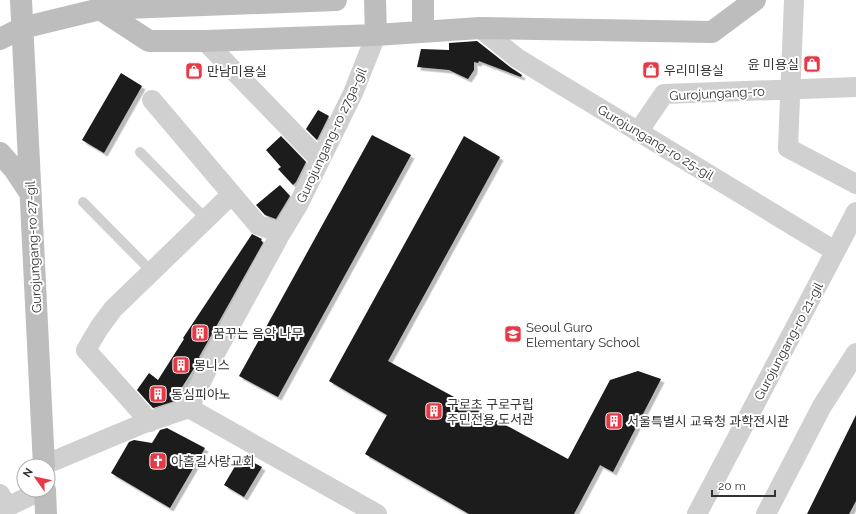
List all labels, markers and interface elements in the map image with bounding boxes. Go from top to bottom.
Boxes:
shop icon: 윤 미용실 [802,54,822,74]
place label: 윤 미용실 [748,57,799,72]
shop icon: 우리미용실 [641,60,661,80]
shop icon: 만남미용실 [184,61,204,81]
place label: 우리미용실 [664,63,724,78]
place label: 만남미용실 [207,64,267,79]
street label: Gurojungang-ro 27ga-gil [293,65,370,205]
street label: Gurojungang-ro [669,83,765,103]
street label: Gurojungang-ro 25-gil [595,102,717,183]
street label: Gurojungang-ro 27-gil [23,180,44,313]
street label: Gurojungang-ro 21-gil [751,279,826,403]
place label: Seoul Guro Elementary School [526,320,640,350]
building icon: 꿈꾸는 음악 나무 [190,323,210,343]
school or university icon: Seoul Guro Elementary School [503,324,523,344]
place label: 꿈꾸는 음악 나무 [213,326,303,341]
building icon: 몽니스 [171,355,191,375]
place label: 몽니스 [194,358,230,373]
building icon: 동심피아노 [148,384,168,404]
place label: 동심피아노 [171,387,231,402]
place label: 구로초 구로구립 주민전용 도서관 [447,397,534,427]
building icon: 구로초 구로구립 주민전용 도서관 [424,401,444,421]
building icon: 서울특별시 교육청 과학전시관 [604,411,624,431]
place label: 서울특별시 교육청 과학전시관 [627,414,789,429]
church icon: 아홉길사랑교회 [148,451,168,471]
place label: 아홉길사랑교회 [171,454,255,469]
north arrow [16,458,56,498]
text: N [20,466,36,480]
scale bar [712,472,775,498]
text: 20 m [718,479,746,493]

